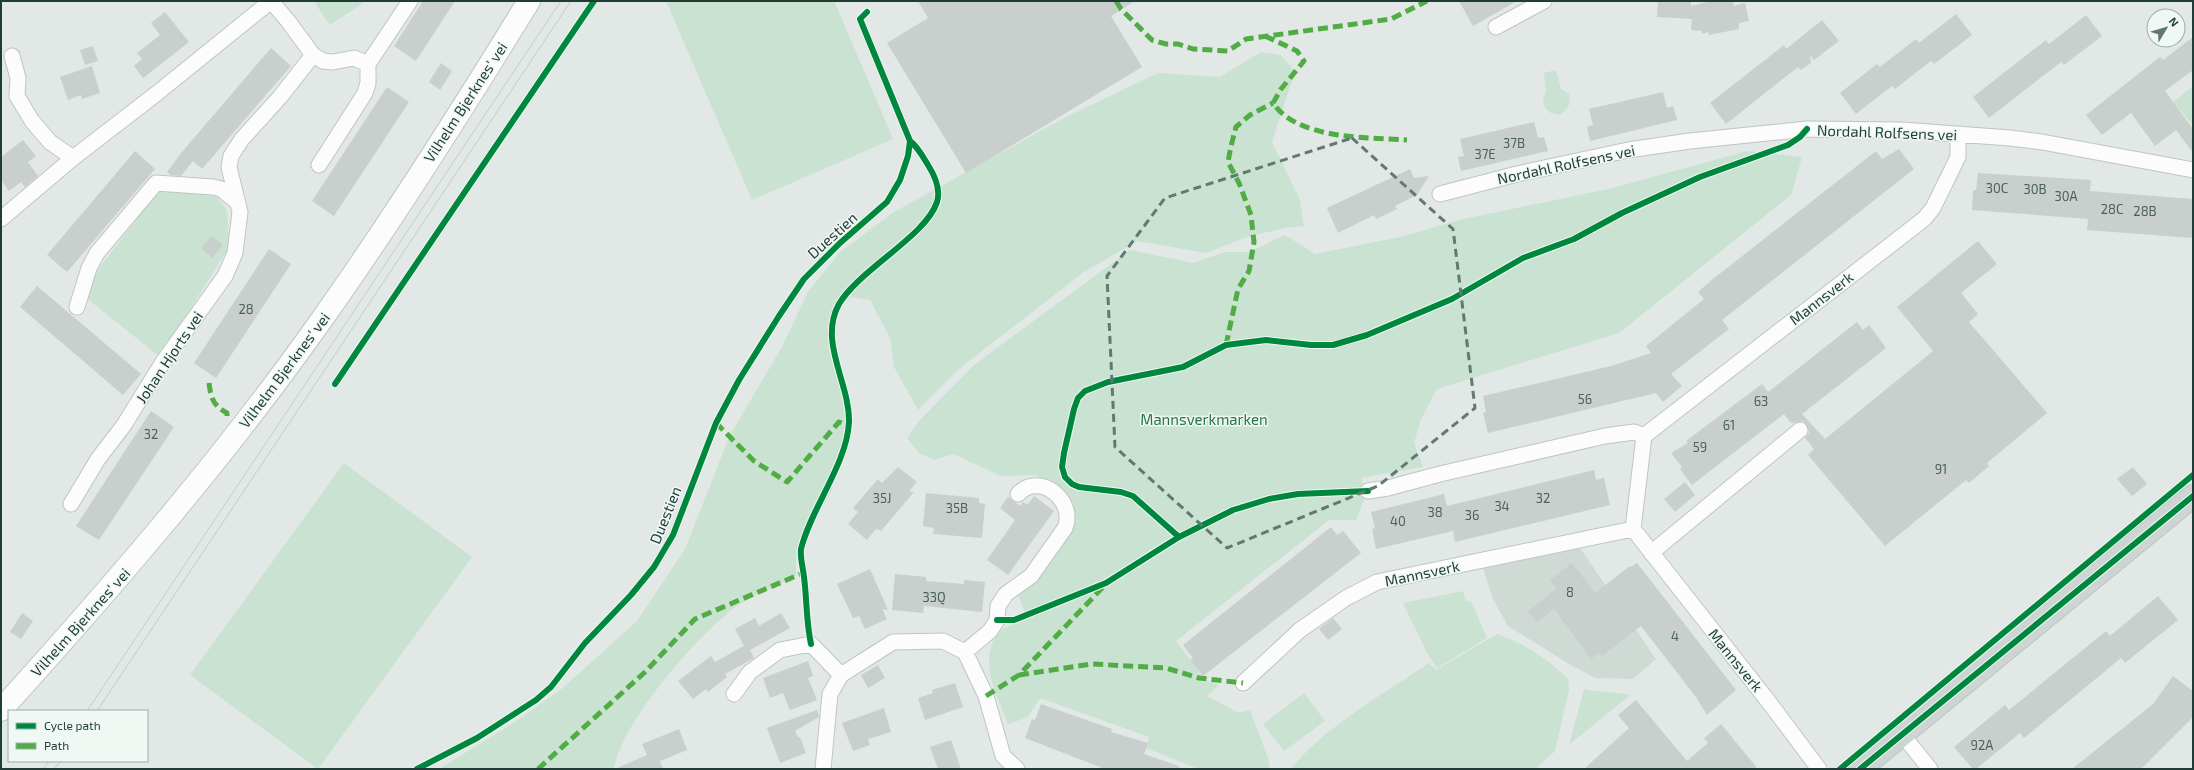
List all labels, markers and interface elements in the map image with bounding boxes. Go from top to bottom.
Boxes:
north arrow [2146,8,2186,48]
text: N [2167,14,2182,29]
street label: Vilhelm Bjerknes' vei [419,38,511,166]
street label: Nordahl Rolfsens vei [1817,121,1957,143]
house number: 37B [1503,135,1525,151]
street label: Nordahl Rolfsens vei [1495,141,1637,187]
house number: 37E [1474,146,1496,162]
house number: 30C [1986,180,2008,196]
house number: 30B [2023,181,2047,197]
house number: 30A [2054,188,2078,204]
house number: 28C [2101,201,2123,217]
house number: 28B [2133,203,2157,219]
street label: Duestien [804,208,860,262]
street label: Mannsverk [1786,267,1857,328]
house number: 28 [238,301,254,317]
street label: Johan Hjorts vei [132,308,207,407]
street label: Vilhelm Bjerknes' vei [235,309,334,432]
house number: 56 [1578,391,1592,407]
house number: 63 [1754,393,1768,409]
park label: Mannsverkmarken [1140,410,1268,428]
house number: 61 [1723,417,1735,433]
house number: 32 [144,426,158,442]
house number: 59 [1693,439,1707,455]
house number: 91 [1935,461,1947,477]
street label: Duestien [645,484,685,546]
house number: 35J [873,490,891,506]
house number: 32 [1536,490,1550,506]
house number: 34 [1494,498,1510,514]
house number: 35B [946,500,968,516]
house number: 38 [1427,504,1443,520]
house number: 36 [1465,507,1479,523]
house number: 40 [1390,513,1406,529]
street label: Mannsverk [1383,556,1461,590]
street label: Vilhelm Bjerknes' vei [27,564,134,681]
house number: 8 [1566,584,1574,600]
house number: 33Q [922,589,946,605]
street label: Mannsverk [1705,625,1767,695]
house number: 4 [1671,628,1679,644]
legend [8,710,148,762]
text: Cycle path [44,718,101,732]
house number: 92A [1971,737,1993,753]
text: Path [44,738,69,752]

